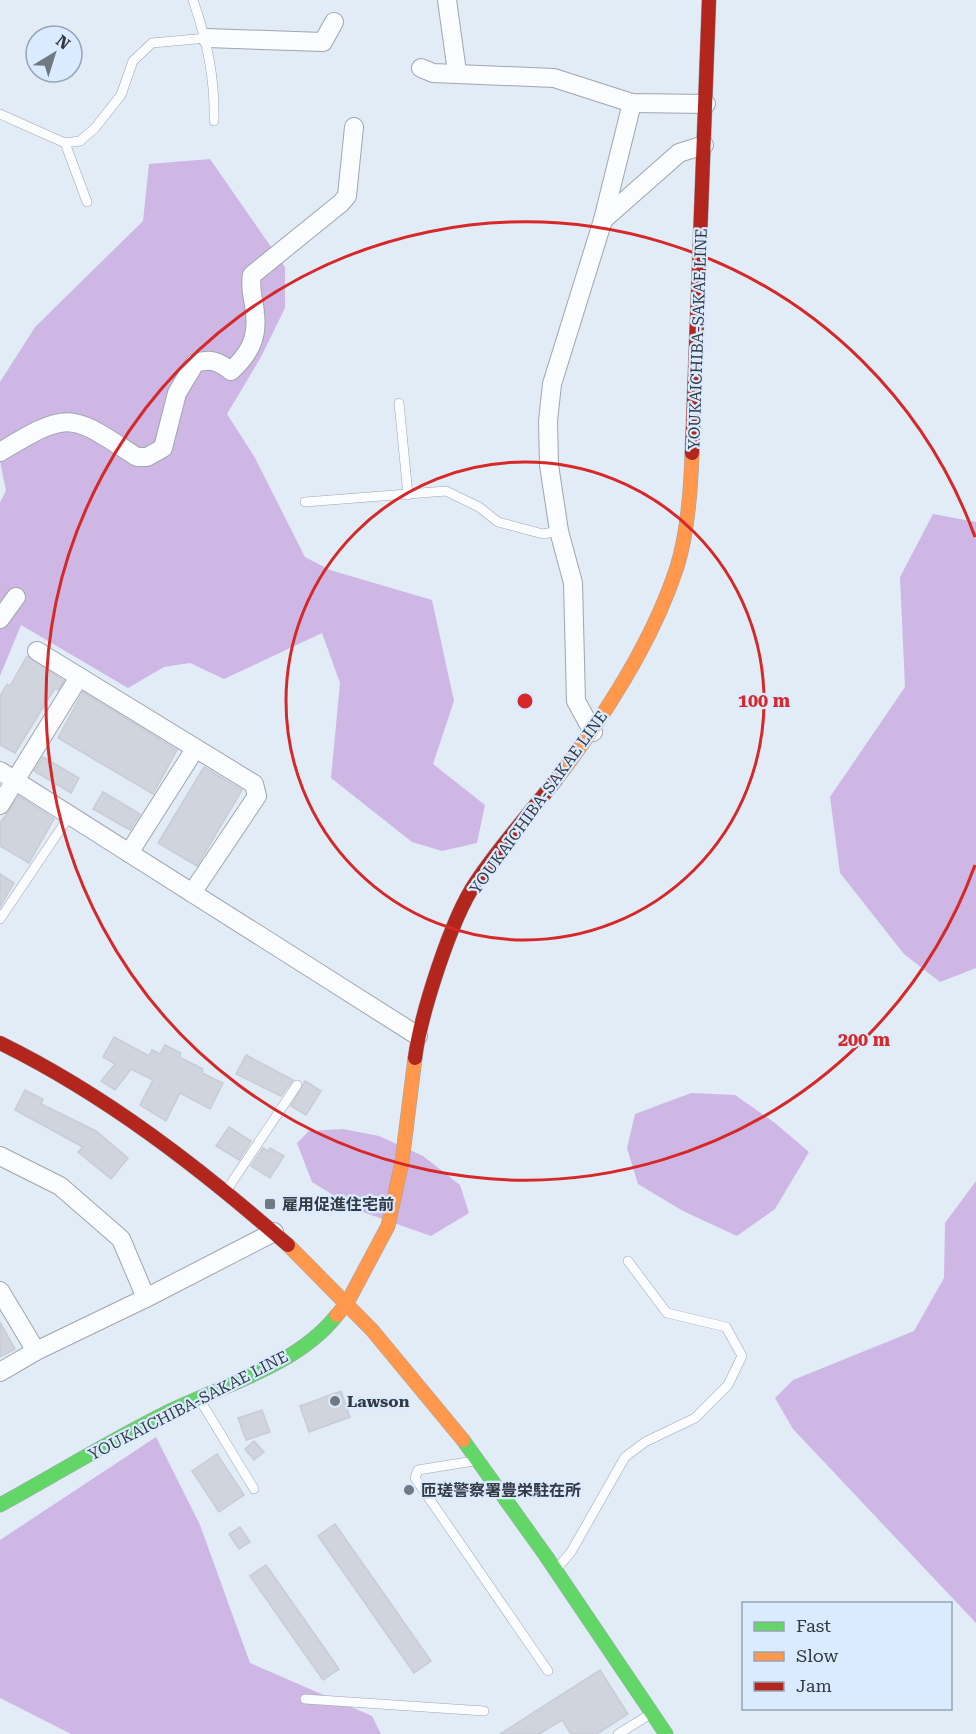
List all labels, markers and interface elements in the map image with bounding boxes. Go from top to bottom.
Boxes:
north arrow [24,24,84,84]
text: N [52,31,74,54]
street label: YOUKAICHIBA-SAKAE LINE [684,228,711,450]
text: 100 m [738,690,791,711]
centre of rings [515,691,535,711]
street label: YOUKAICHIBA-SAKAE LINE [466,707,611,897]
text: 200 m [838,1029,891,1050]
place label: 雇用促進住宅前 [282,1195,394,1214]
marker: 雇用促進住宅前 [263,1197,277,1211]
street label: YOUKAICHIBA-SAKAE LINE [85,1347,291,1464]
place label: Lawson [347,1392,410,1411]
marker: Lawson [328,1394,342,1408]
place label: 匝瑳警察署豊栄駐在所 [421,1481,581,1500]
marker: 匝瑳警察署豊栄駐在所 [402,1483,416,1497]
legend [742,1602,952,1710]
text: Fast [796,1615,831,1636]
text: Slow [796,1645,838,1666]
text: Jam [796,1675,832,1696]

